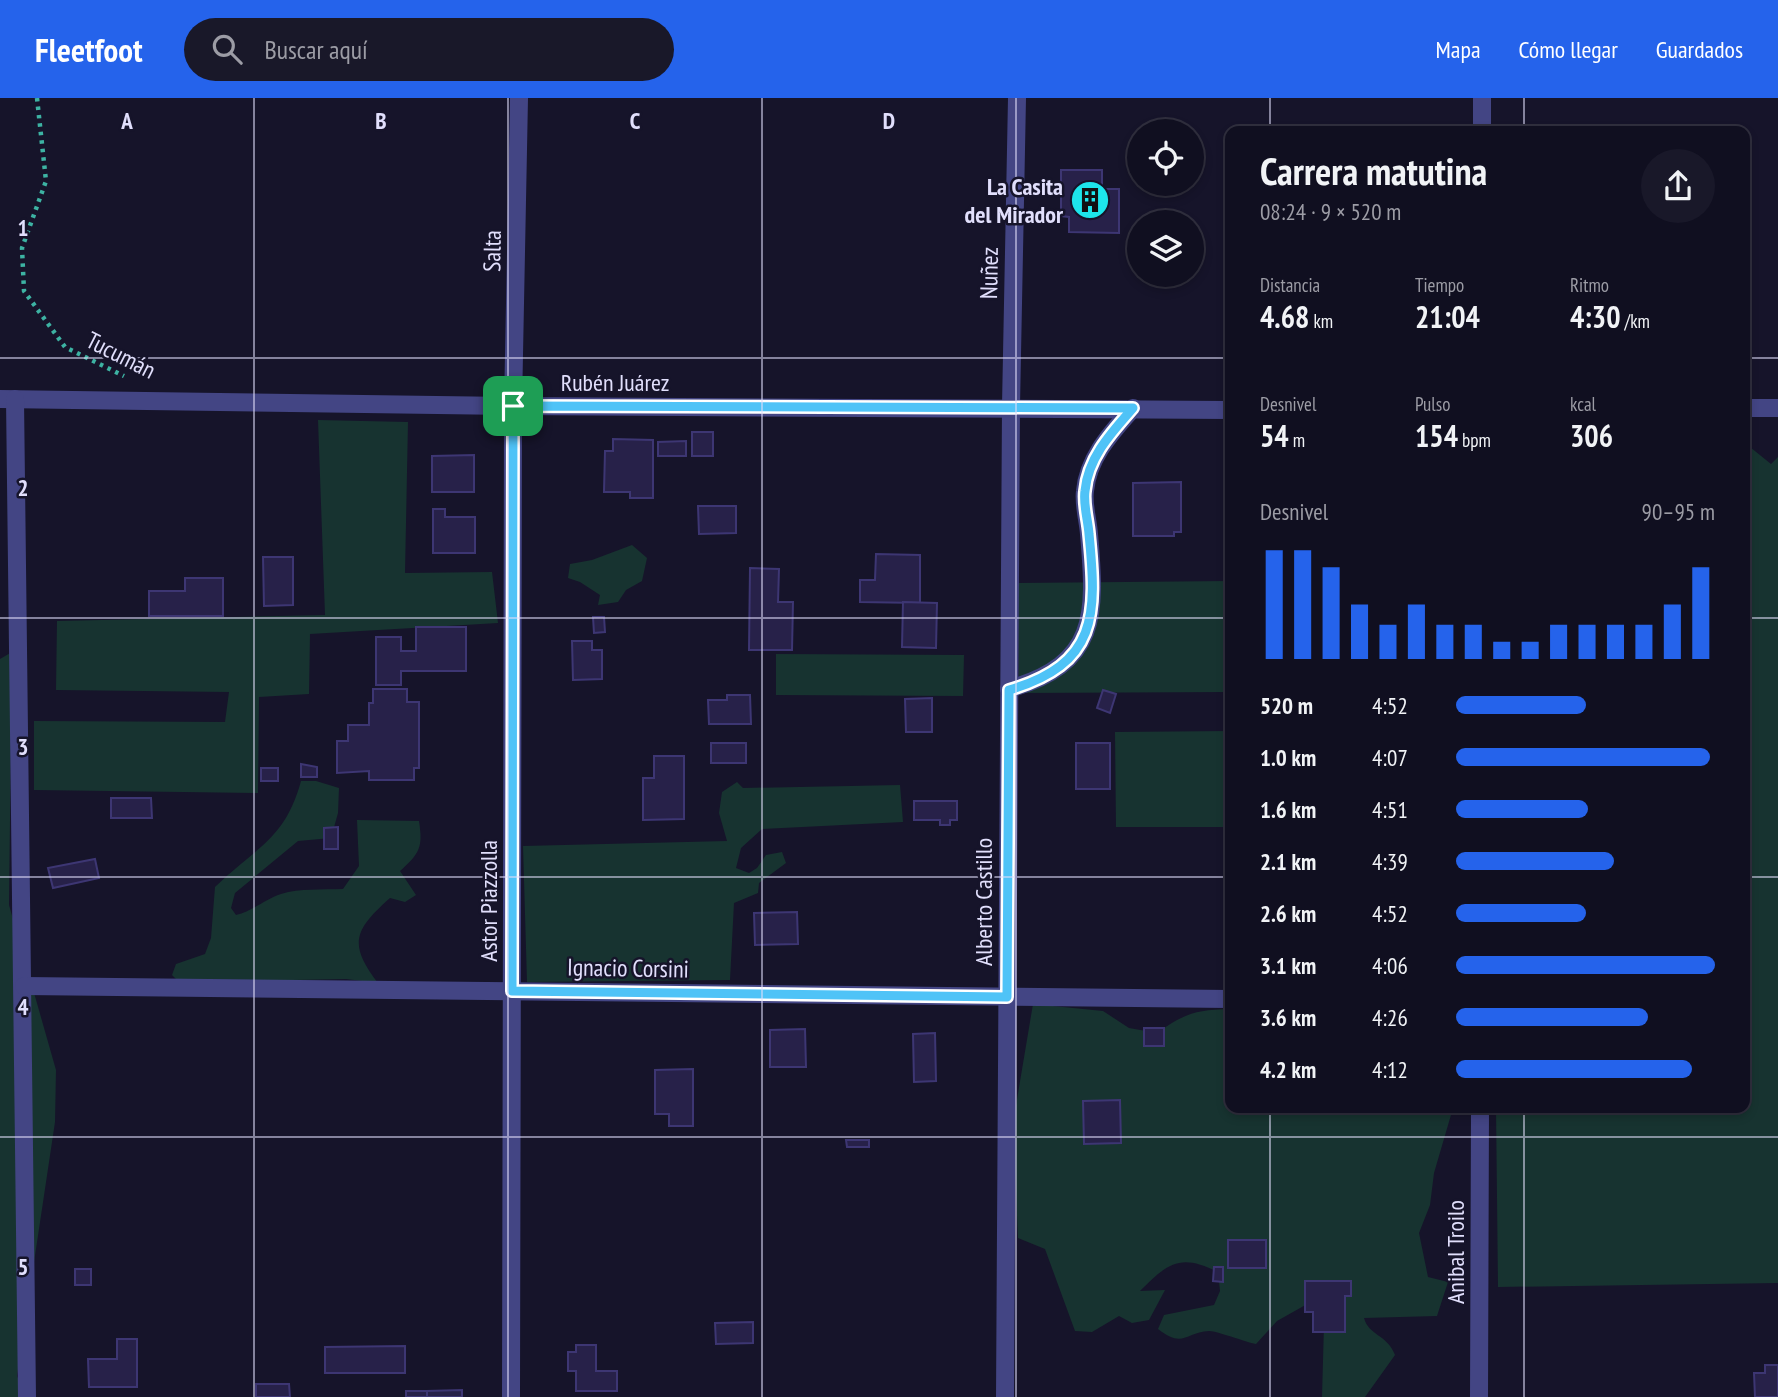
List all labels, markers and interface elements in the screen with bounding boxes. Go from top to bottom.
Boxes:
search box [184,18,674,81]
text: Fleetfoot [35,28,142,71]
icon: search [208,30,246,68]
text: Buscar aquí [264,33,368,66]
text: Mapa [1436,34,1481,65]
text: Cómo llegar [1519,34,1618,65]
text: Guardados [1656,34,1743,65]
text: A [120,106,133,135]
text: B [375,106,387,135]
text: C [630,106,641,135]
text: D [883,106,895,135]
map controls [1127,119,1204,287]
button: locate [1127,119,1204,196]
text: Carrera matutina [1260,146,1487,195]
button: share [1641,149,1715,223]
place label: La Casita del Mirador [965,171,1064,230]
building icon: La Casita del Mirador [1069,179,1111,221]
text: 08:24 · 9 × 520 m [1260,197,1401,226]
button: layers [1127,210,1204,287]
text: 1 [18,213,29,242]
street label: Salta [476,230,508,272]
street label: Nuñez [973,247,1005,299]
text: Distancia [1260,273,1320,297]
text: Tiempo [1415,273,1464,297]
text: Ritmo [1570,273,1609,297]
text: 4.68 [1260,297,1309,336]
text: 21:04 [1415,297,1480,336]
text: 4:30 [1570,297,1621,336]
text: km [1309,309,1333,333]
text: /km [1621,309,1650,333]
street label: Tucumán [81,324,161,386]
street label: Rubén Juárez [561,367,669,398]
pin [483,376,543,436]
icon: arrive [494,387,532,425]
text: Desnivel [1260,392,1316,416]
text: Pulso [1415,392,1450,416]
text: kcal [1570,392,1596,416]
text: 54 [1260,416,1289,455]
text: 154 [1415,416,1458,455]
text: 306 [1570,416,1613,455]
text: m [1289,428,1305,452]
text: bpm [1458,428,1491,452]
text: 2 [18,473,29,502]
text: Desnivel [1260,497,1328,526]
text: 90–95 m [1642,497,1715,526]
text: 520 m [1260,691,1313,720]
text: 4:52 [1372,691,1408,720]
text: 3 [18,732,29,761]
text: 1.0 km [1260,743,1316,772]
text: 4:07 [1372,743,1408,772]
text: 1.6 km [1260,795,1316,824]
text: 4:51 [1372,795,1408,824]
street label: Alberto Castillo [968,838,999,966]
street label: Astor Piazzolla [473,840,504,962]
text: 2.1 km [1260,847,1316,876]
text: 4:39 [1372,847,1408,876]
text: 2.6 km [1260,899,1316,928]
text: 4:52 [1372,899,1408,928]
street label: Ignacio Corsini [567,951,689,985]
text: 3.1 km [1260,951,1316,980]
text: 4:06 [1372,951,1408,980]
text: 4 [18,992,29,1021]
text: 3.6 km [1260,1003,1316,1032]
text: 4:26 [1372,1003,1408,1032]
text: 4.2 km [1260,1055,1316,1084]
text: 4:12 [1372,1055,1408,1084]
street label: Anibal Troilo [1440,1200,1471,1304]
text: 5 [18,1252,29,1281]

